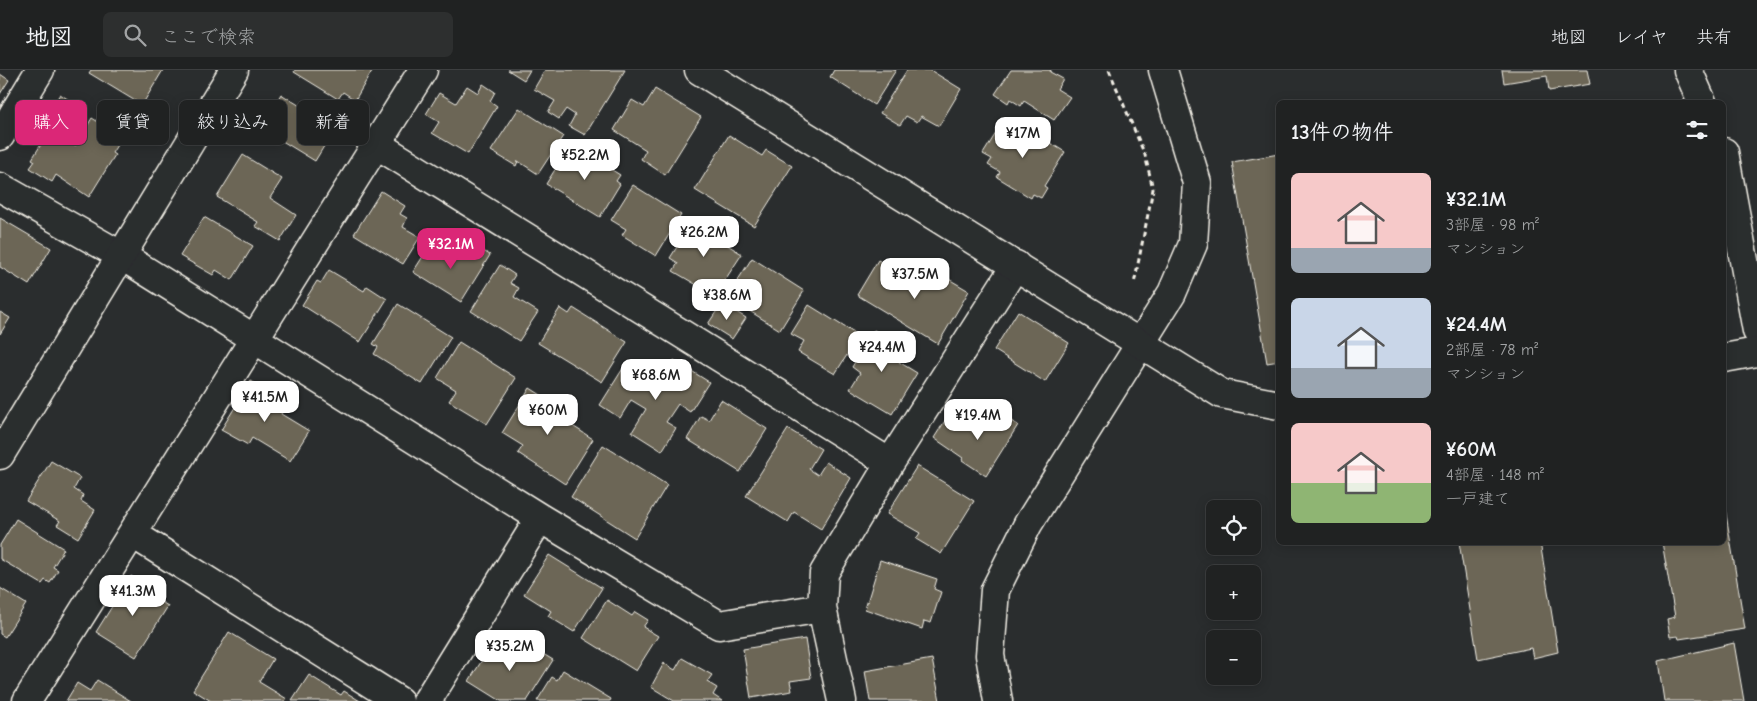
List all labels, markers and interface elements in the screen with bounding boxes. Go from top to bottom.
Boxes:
search box [103,12,453,57]
icon: search [121,21,149,49]
text: 地図 [25,23,73,51]
text: ここで検索 [161,26,256,48]
text: 地図 [1551,27,1587,48]
text: レイヤ [1615,27,1668,48]
text: 共有 [1696,27,1732,48]
chip: 購入 [15,100,87,145]
chip: 賃貸 [97,100,169,145]
chip: 絞り込み [179,100,287,145]
chip: 新着 [297,100,369,145]
pin: ¥17M [993,116,1053,159]
icon: filters [1683,116,1711,144]
text: 13件の物件 [1291,120,1394,144]
text: ¥17M [1006,124,1040,142]
pin: ¥52.2M [544,138,626,181]
text: ¥52.2M [561,146,609,164]
text: ¥32.1M [1446,187,1506,211]
icon: home [1331,193,1391,253]
pin: ¥26.2M [663,216,745,258]
text: 3部屋 · 98 m² [1446,216,1539,234]
text: ¥26.2M [680,223,728,241]
pin: ¥32.1M [410,228,492,270]
text: ¥32.1M [428,235,474,253]
text: マンション [1446,240,1525,258]
pin: ¥37.5M [874,258,956,300]
text: ¥37.5M [891,265,939,283]
pin: ¥38.6M [686,278,768,321]
text: ¥38.6M [703,286,751,304]
text: ¥24.4M [1446,312,1507,336]
icon: home [1331,318,1391,378]
pin: ¥24.4M [841,330,923,373]
text: ¥24.4M [859,338,905,356]
text: 2部屋 · 78 m² [1446,341,1538,359]
pin: ¥68.6M [615,358,697,401]
text: マンション [1446,365,1525,383]
text: ¥68.6M [632,366,680,384]
pin: ¥41.5M [224,380,306,423]
text: ¥41.5M [242,388,288,406]
pin: ¥60M [518,394,578,436]
pin: ¥19.4M [937,398,1019,441]
text: ¥60M [529,401,567,419]
text: ¥19.4M [955,406,1001,424]
text: ¥60M [1446,437,1496,461]
icon: home [1331,443,1391,503]
text: 4部屋 · 148 m² [1446,466,1544,484]
text: 一戸建て [1446,490,1510,508]
map controls [1206,500,1261,685]
button: locate [1206,500,1261,555]
button: + [1206,565,1261,620]
pin: ¥41.3M [92,574,174,617]
text: ¥41.3M [110,582,156,600]
pin: ¥35.2M [469,630,551,672]
button: − [1206,630,1261,685]
text: ¥35.2M [486,637,534,655]

